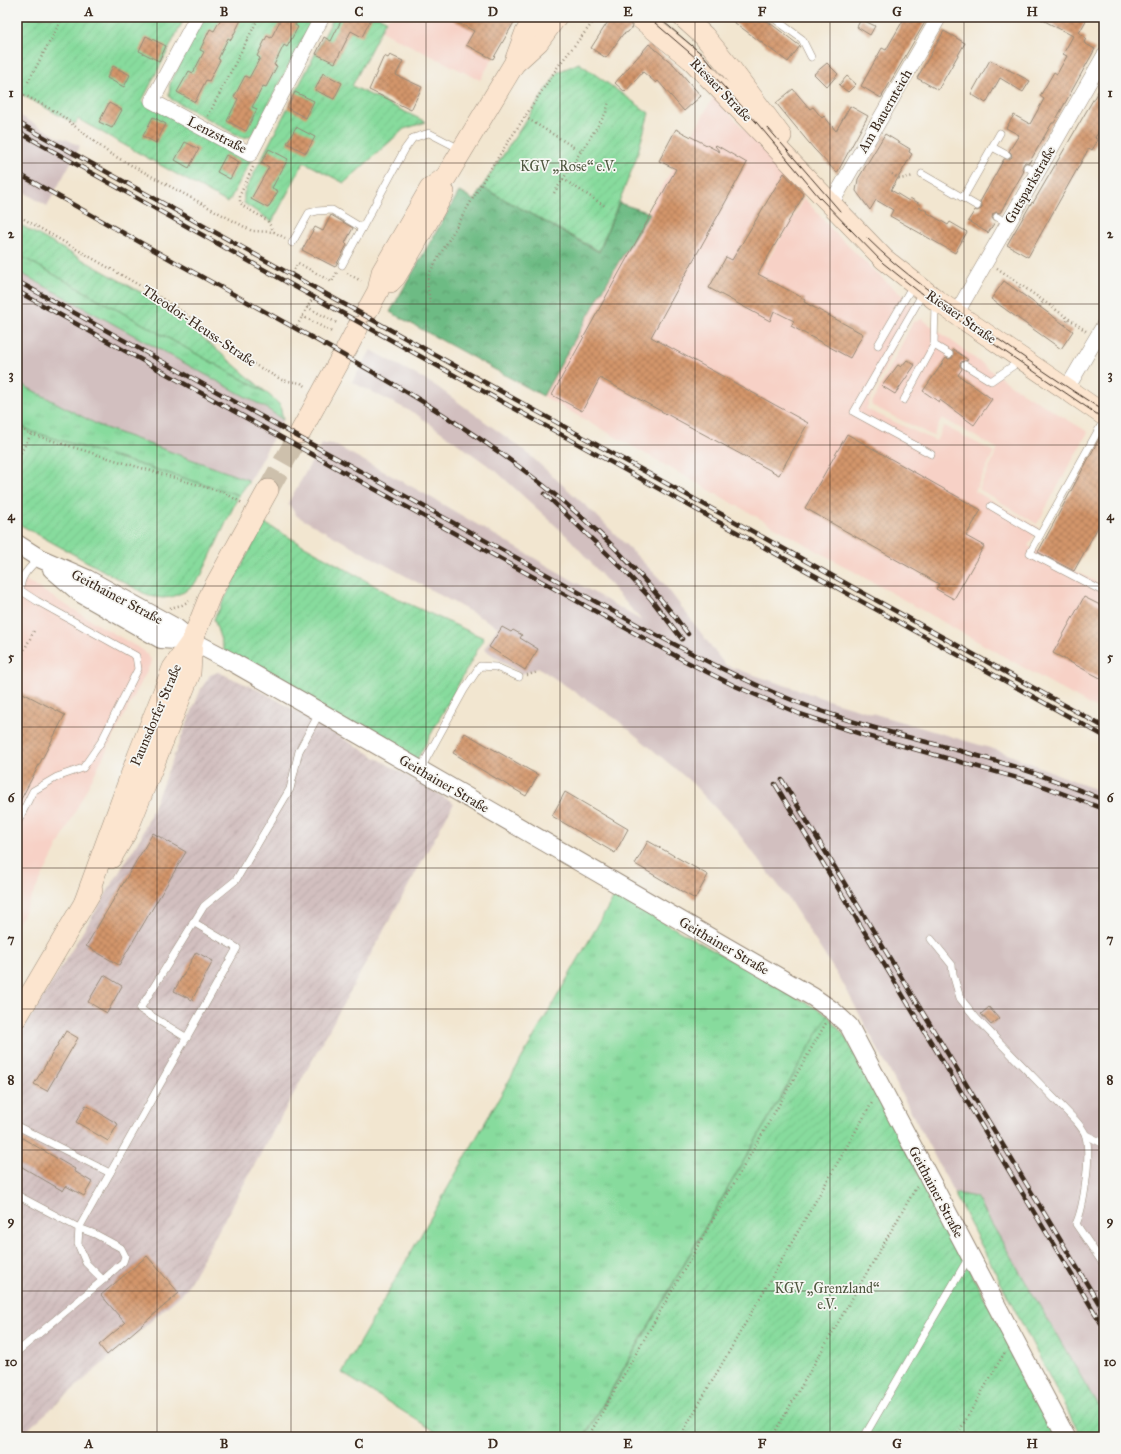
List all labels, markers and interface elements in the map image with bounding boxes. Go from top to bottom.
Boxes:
text: A [84,4,94,20]
text: B [220,4,229,20]
text: C [355,4,364,20]
text: D [488,4,498,20]
text: E [623,4,633,20]
text: F [758,4,767,20]
text: G [892,4,902,20]
text: H [1026,4,1038,20]
street label: Riesaer Straße [686,55,756,125]
street label: Am Bauernteich [854,66,916,157]
text: 1 [8,85,14,101]
text: 1 [1107,85,1113,101]
street label: Lenzstraße [184,113,250,157]
street label: Gutsparkstraße [1001,143,1059,227]
park label: KGV „Rose“ e.V. [520,158,616,175]
text: 2 [8,226,15,242]
text: 2 [1107,226,1114,242]
street label: Theodor-Heuss-Straße [139,282,259,371]
street label: Riesaer Straße [923,287,1000,348]
text: 3 [8,367,14,383]
text: 3 [1107,367,1113,383]
text: 4 [7,508,15,524]
text: 4 [1106,508,1114,524]
street label: Geithainer Straße [68,566,166,628]
text: 5 [8,649,15,665]
text: 5 [1107,649,1114,665]
street label: Paunsdorfer Straße [127,661,185,769]
street label: Geithainer Straße [396,751,492,817]
text: 6 [8,790,16,806]
text: 6 [1107,790,1115,806]
street label: Geithainer Straße [676,913,772,979]
text: 7 [8,931,15,947]
text: 7 [1107,931,1114,947]
text: 8 [8,1072,15,1088]
text: 8 [1107,1072,1114,1088]
street label: Geithainer Straße [905,1143,967,1241]
text: 9 [8,1213,15,1229]
text: 9 [1107,1213,1114,1229]
park label: KGV „Grenzland“ e.V. [774,1280,880,1313]
text: 10 [5,1354,18,1370]
text: 10 [1104,1354,1117,1370]
text: A [84,1436,94,1452]
text: B [220,1436,229,1452]
text: C [355,1436,364,1452]
text: D [488,1436,498,1452]
text: E [623,1436,633,1452]
text: F [758,1436,767,1452]
text: G [892,1436,902,1452]
text: H [1026,1436,1038,1452]

